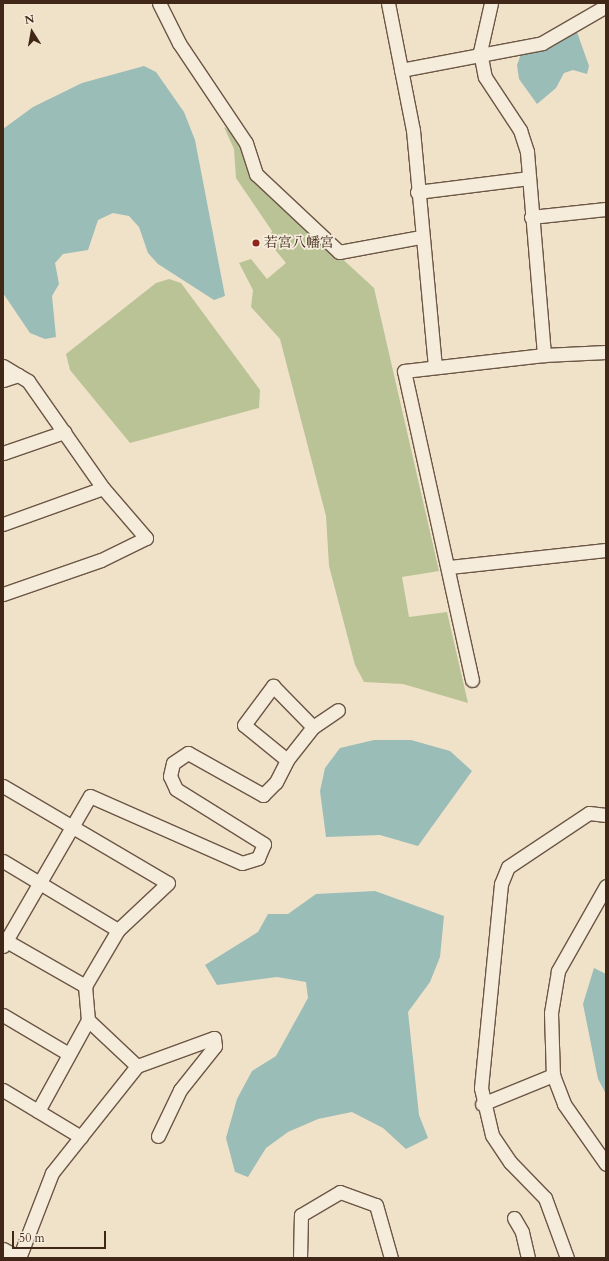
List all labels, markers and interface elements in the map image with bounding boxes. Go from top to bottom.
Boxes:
text: N [23,11,36,28]
north arrow [12,12,52,52]
place label: 若宮八幡宮 [264,235,334,251]
marker: 若宮八幡宮 [251,238,261,248]
scale bar [14,1223,108,1249]
text: 50 m [19,1230,45,1246]

